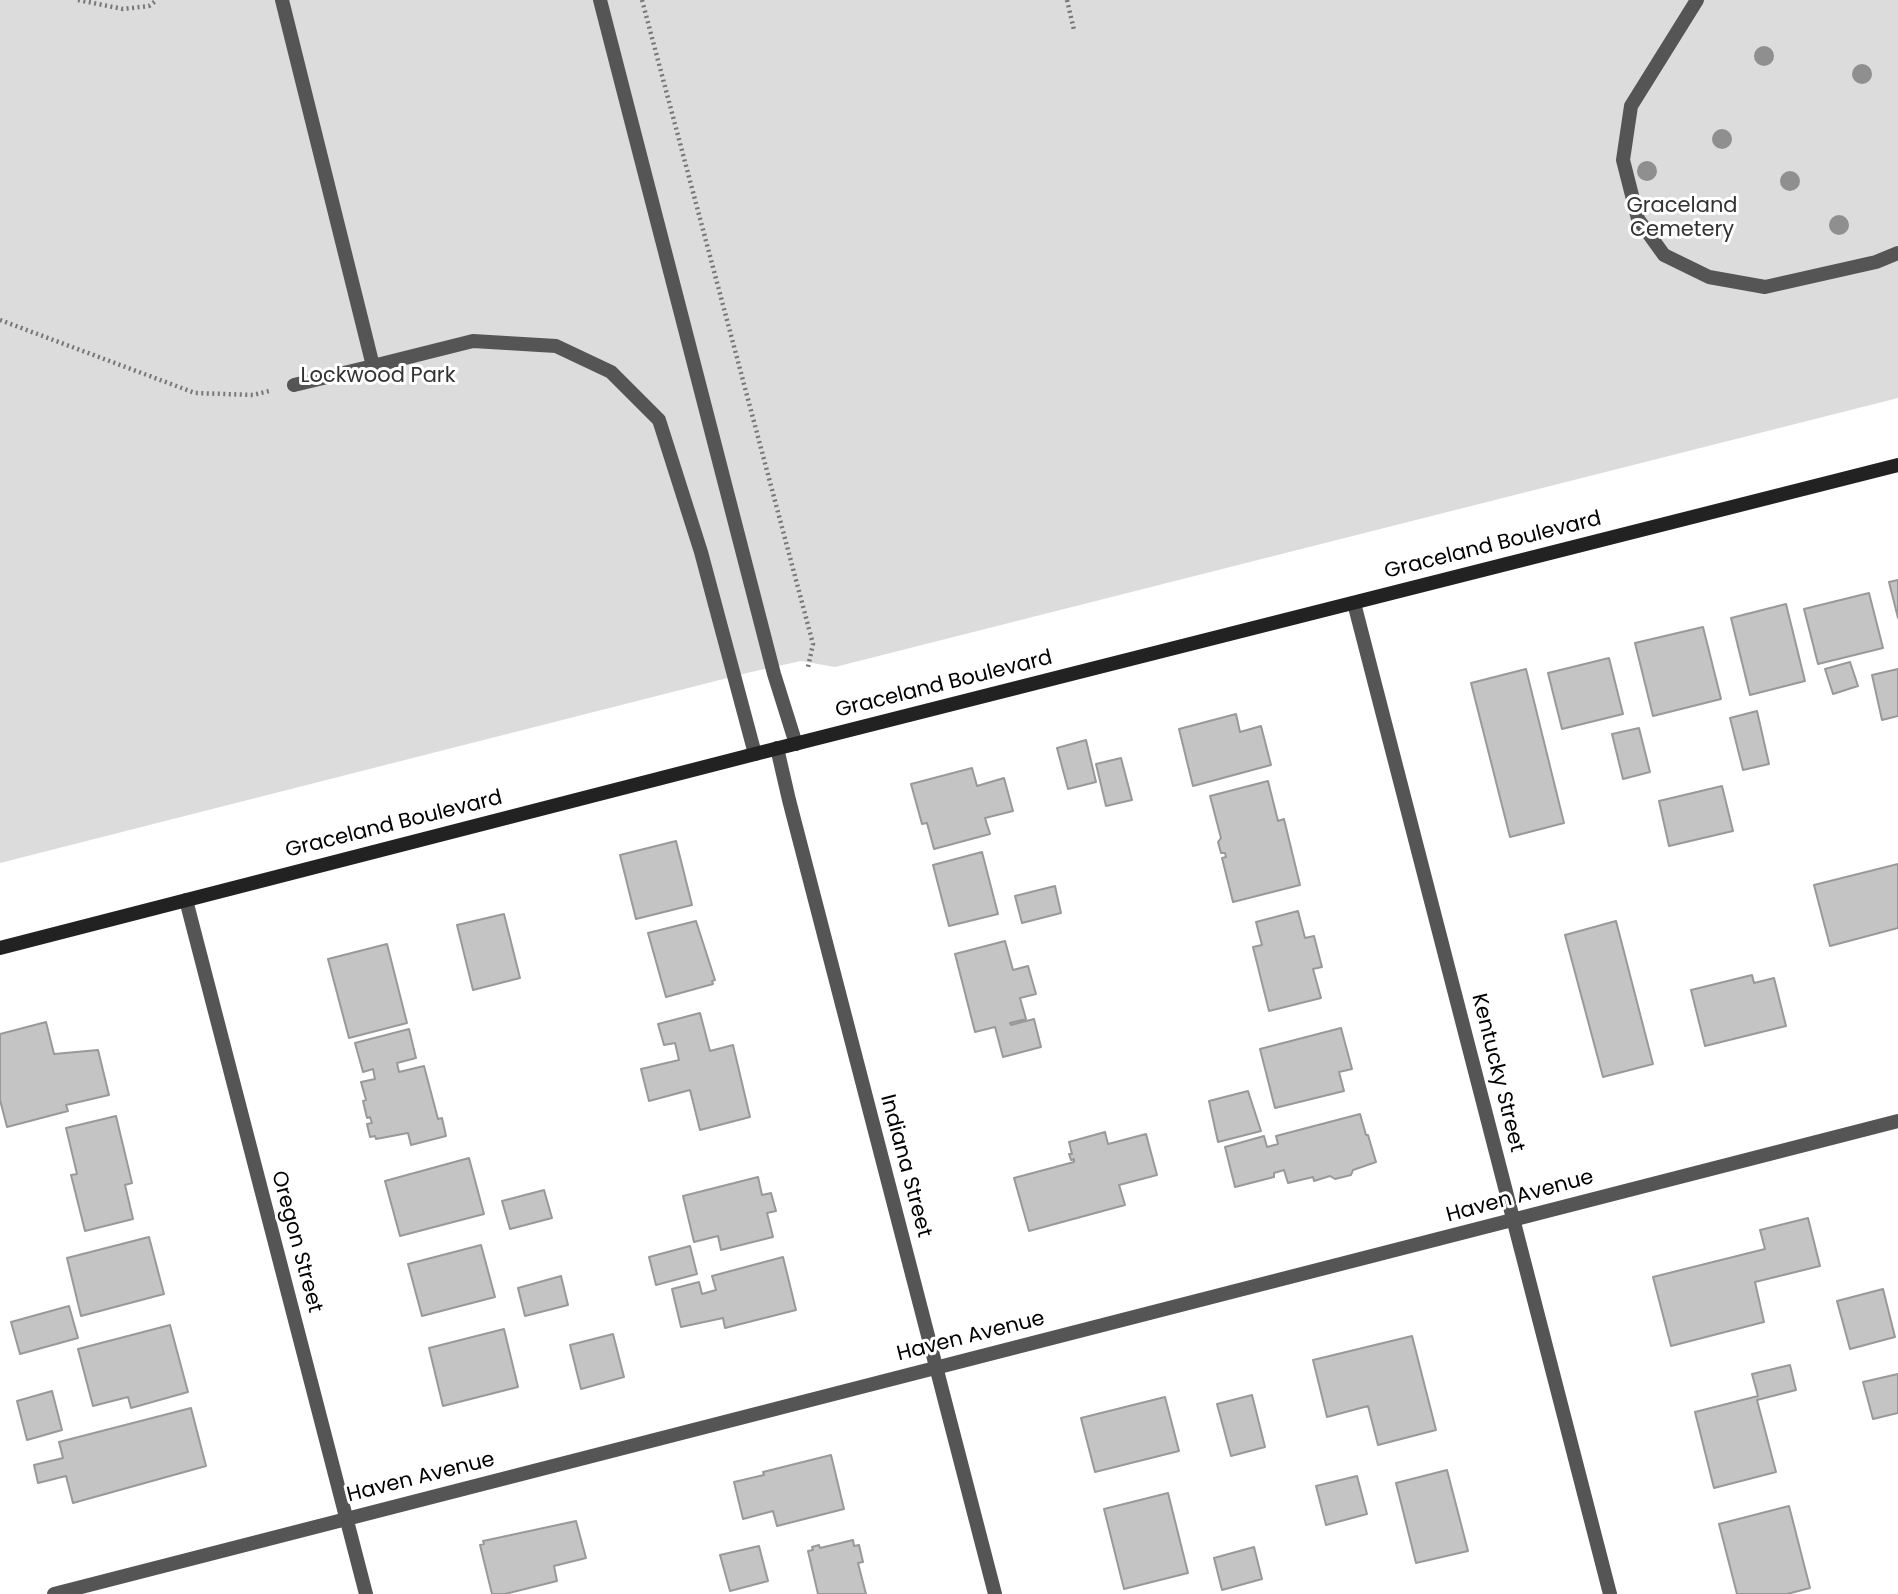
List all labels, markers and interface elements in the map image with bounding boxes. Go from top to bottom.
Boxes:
park label: Graceland Cemetery [1626,194,1738,244]
park label: Lockwood Park [301,364,455,390]
street label: Graceland Boulevard [1382,507,1604,585]
street label: Graceland Boulevard [833,646,1055,724]
street label: Graceland Boulevard [283,786,505,864]
street label: Kentucky Street [1465,991,1529,1155]
street label: Indiana Street [874,1092,936,1240]
street label: Haven Avenue [1444,1165,1596,1229]
street label: Oregon Street [265,1168,327,1316]
street label: Haven Avenue [894,1306,1048,1368]
street label: Haven Avenue [344,1447,498,1509]

